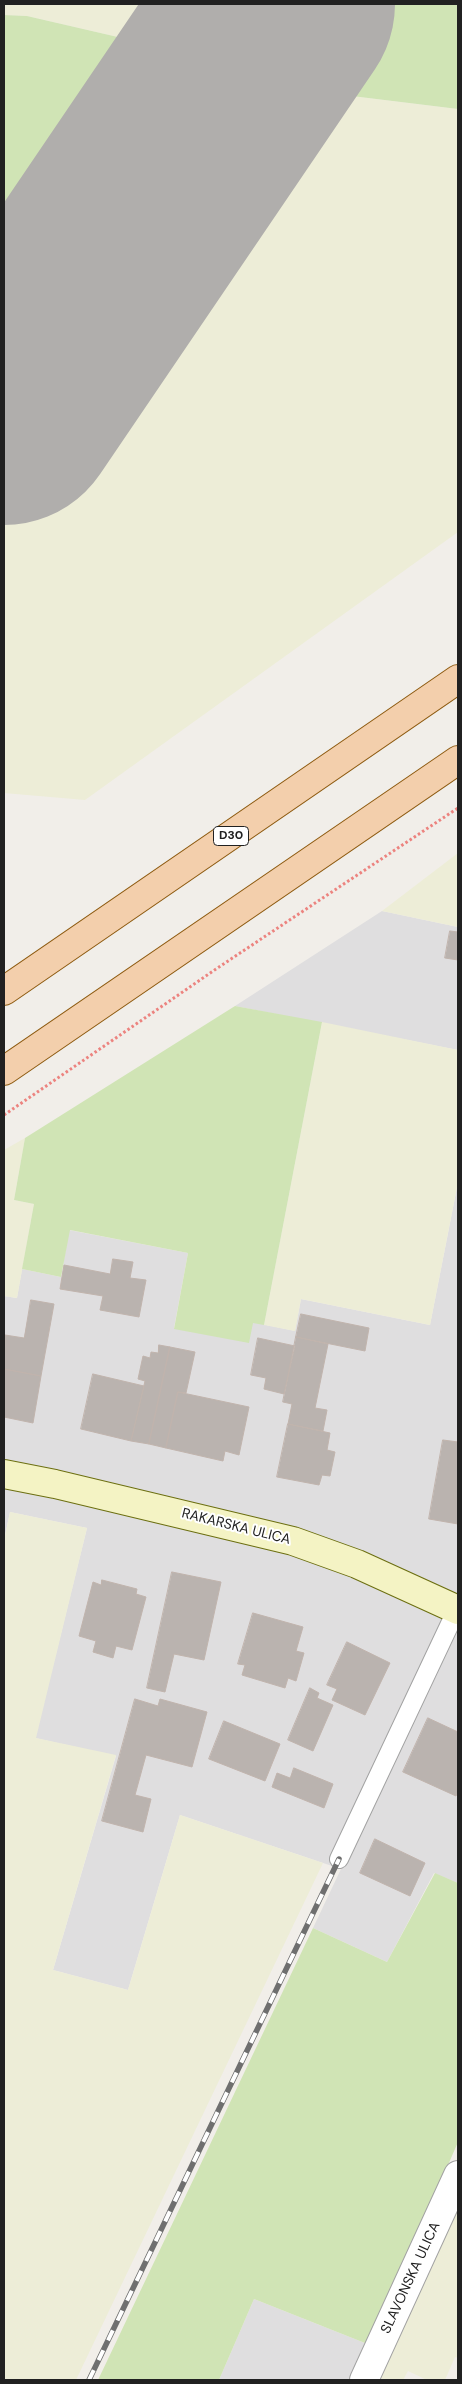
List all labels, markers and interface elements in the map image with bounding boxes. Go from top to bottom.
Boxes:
road number: D30 [214,826,248,846]
street label: RAKARSKA ULICA [180,1505,292,1549]
street label: SLAVONSKA ULICA [378,2220,444,2336]

